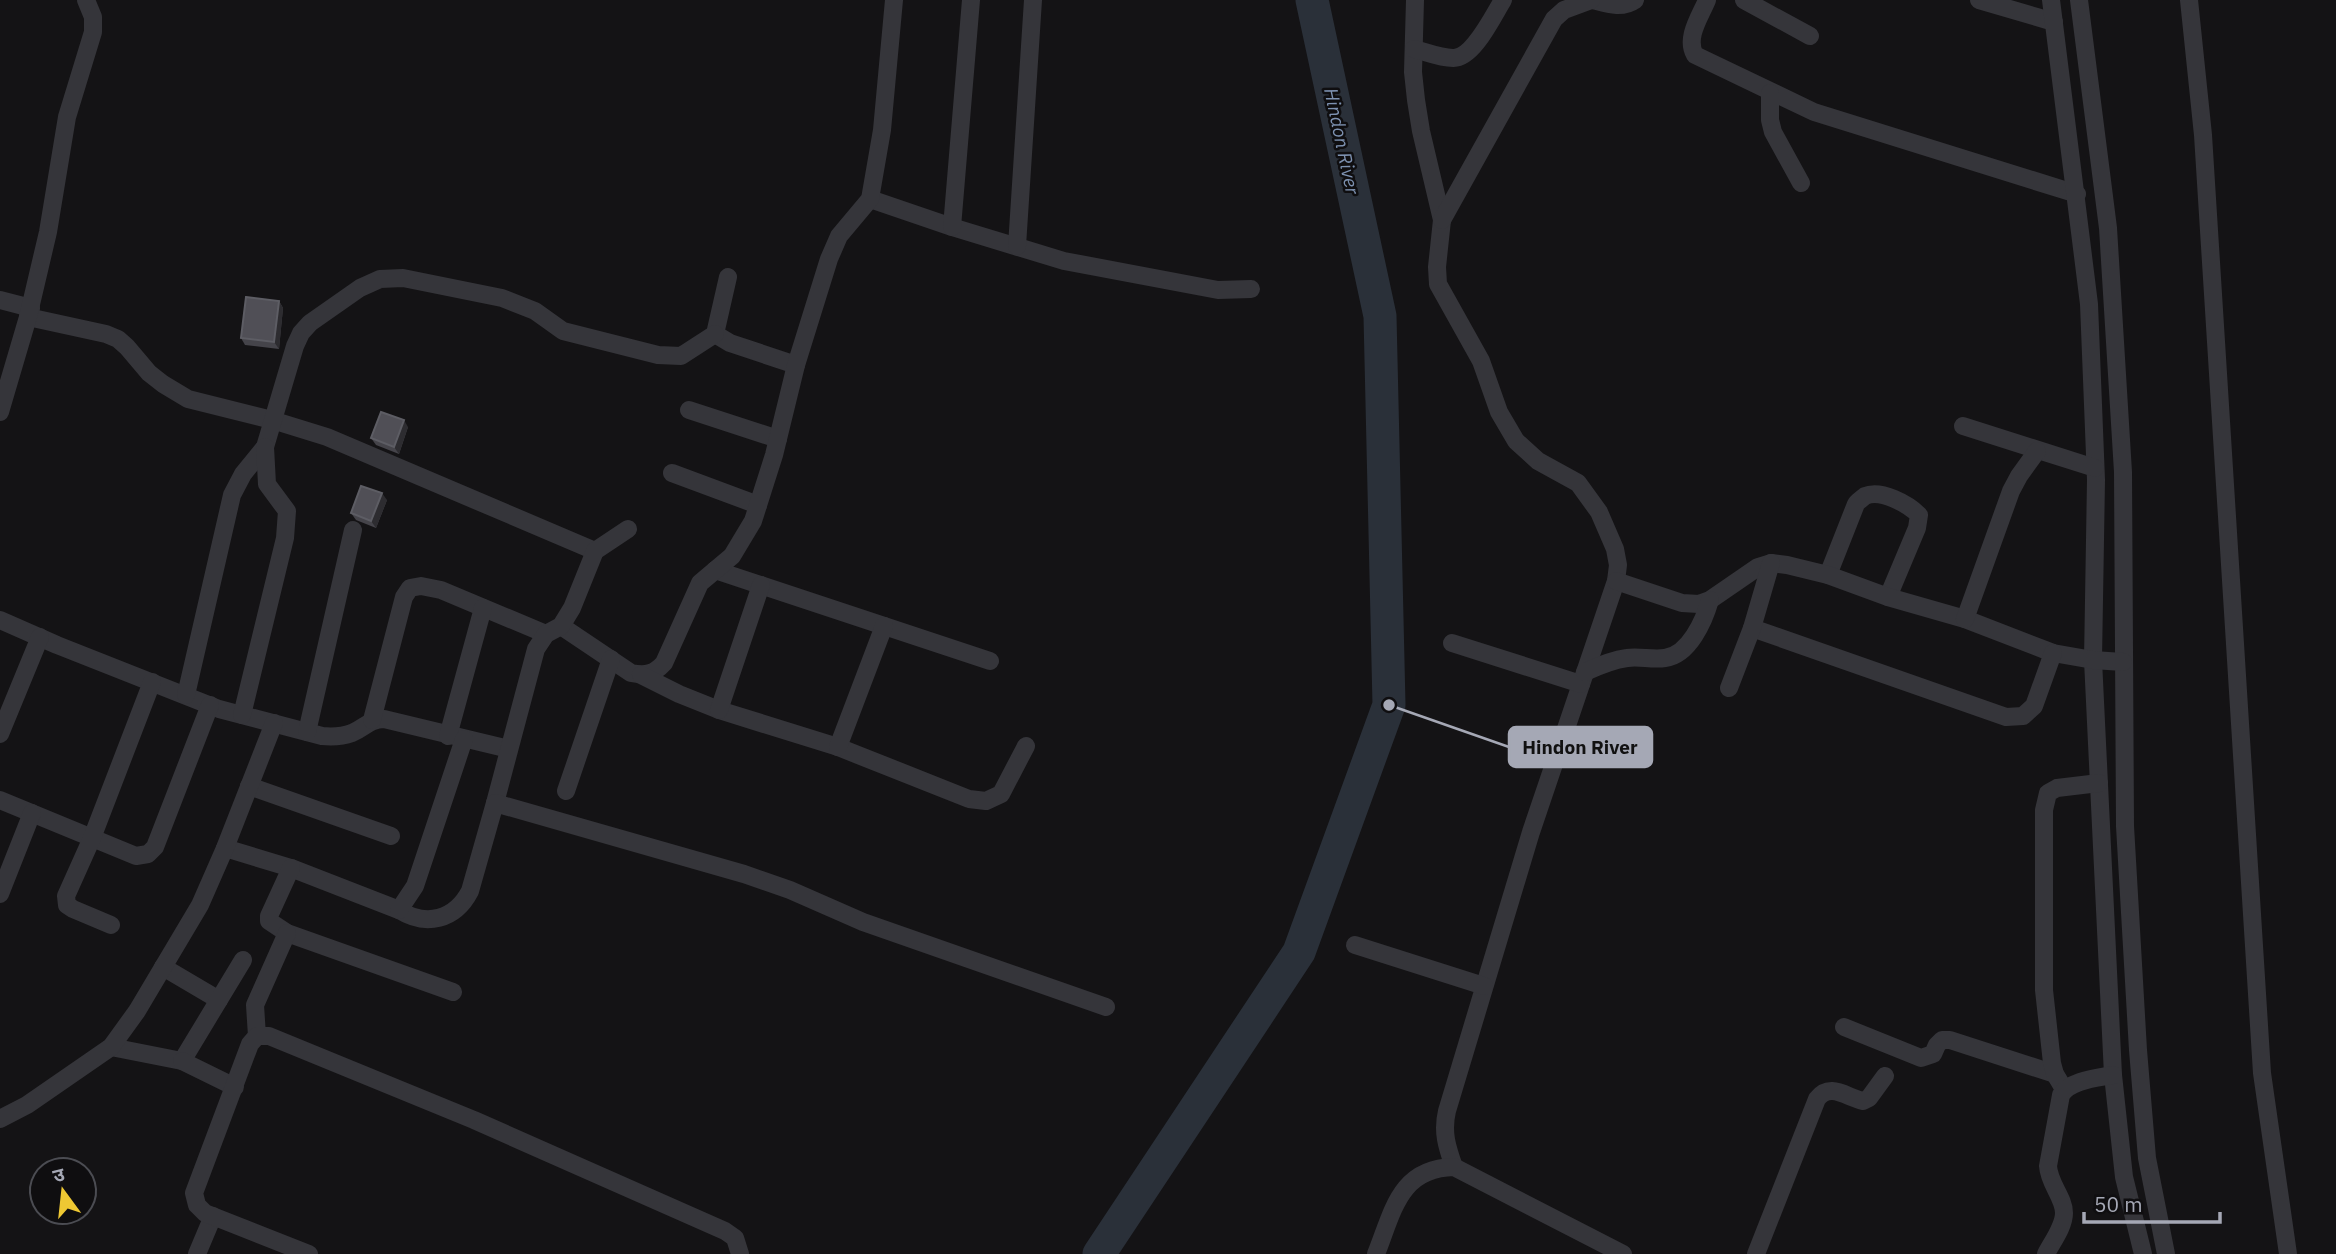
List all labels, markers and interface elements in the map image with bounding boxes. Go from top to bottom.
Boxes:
water label: Hindon River [1319,86,1365,197]
callout: Hindon River [1509,727,1652,767]
text: Hindon River [1522,735,1638,759]
north arrow [28,1156,98,1226]
text: उ [50,1161,68,1188]
scale bar [2084,1180,2220,1224]
text: 50 m [2094,1190,2143,1218]

